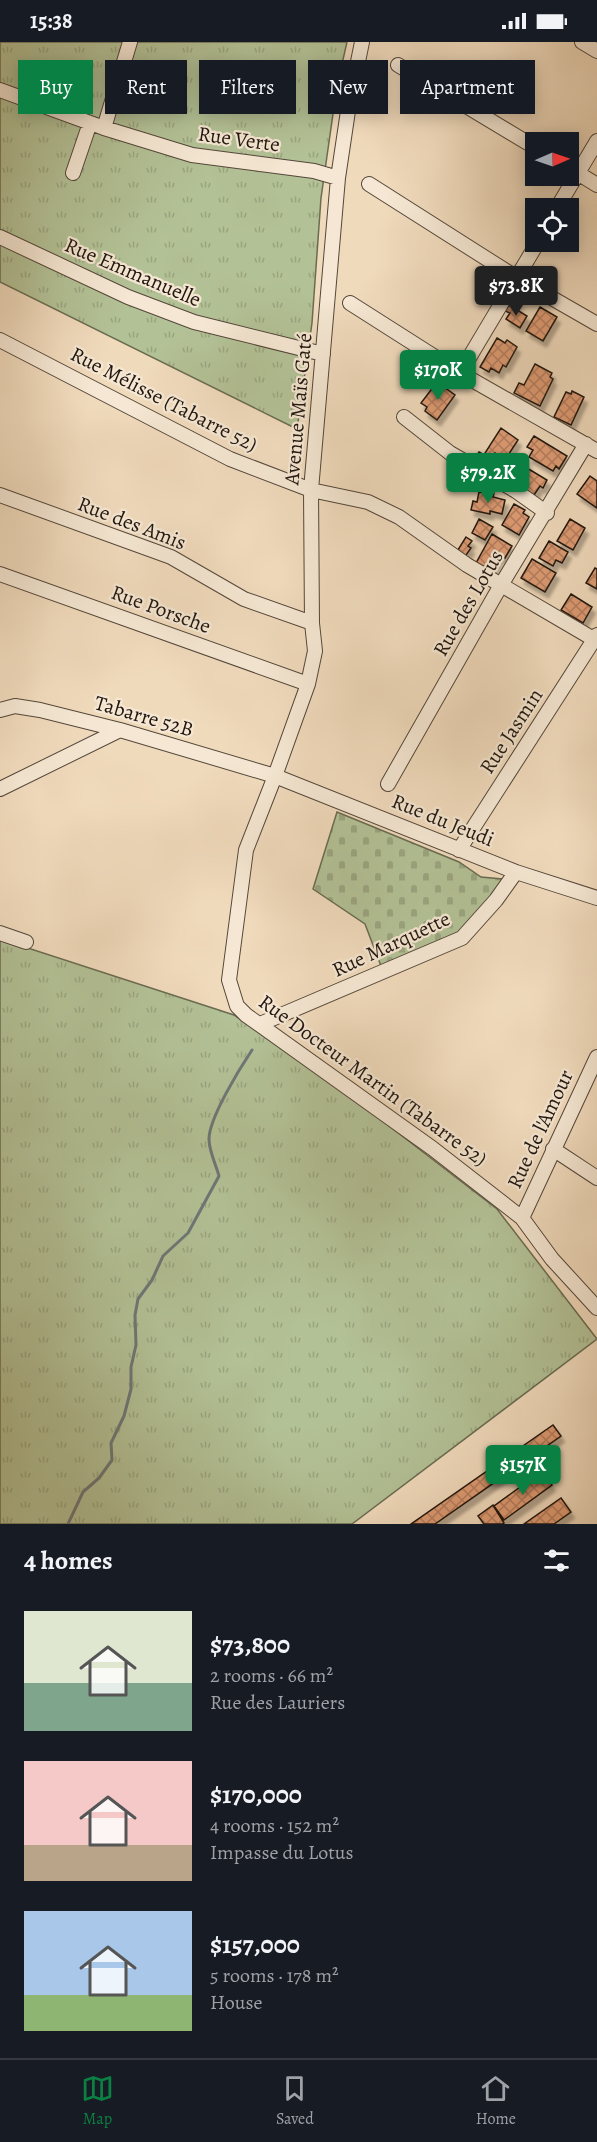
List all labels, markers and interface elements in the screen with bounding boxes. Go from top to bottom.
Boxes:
text: 15:38 [30,6,73,36]
chip: Buy [18,60,93,114]
chip: Rent [105,60,187,114]
chip: Filters [199,60,296,114]
chip: New [308,60,388,114]
chip: Apartment [400,60,535,114]
street label: Rue Verte [196,119,282,159]
north arrow [525,132,579,186]
map controls [525,132,579,252]
button: locate [525,198,579,252]
street label: Rue Emmanuelle [61,231,205,313]
pin: $73.8K [467,266,565,317]
text: $73.8K [489,272,543,299]
street label: Avenue Maïs Gaté [277,332,319,487]
street label: Rue Mélisse (Tabarre 52) [66,340,262,458]
pin: $170K [396,350,480,401]
text: $170K [414,356,462,383]
pin: $79.2K [439,453,537,504]
text: $79.2K [460,459,516,486]
street label: Rue des Amis [74,489,190,557]
street label: Rue des Lotus [426,545,510,661]
street label: Rue Porsche [107,578,215,640]
street label: Rue Jasmin [473,683,549,779]
street label: Tabarre 52B [91,689,197,743]
street label: Rue du Jeudi [388,787,498,853]
street label: Rue Marquette [327,904,455,984]
street label: Rue Docteur Martin (Tabarre 52) [253,988,493,1172]
street label: Rue de l'Amour [500,1065,580,1193]
pin: $157K [481,1445,565,1496]
text: $157K [500,1451,546,1478]
text: 4 homes [24,1543,113,1578]
icon: filters [540,1544,573,1577]
text: $73,800 [210,1627,290,1662]
icon: home [72,1635,144,1707]
text: 2 rooms · 66 m² [210,1662,333,1689]
text: Rue des Lauriers [210,1689,345,1716]
text: $170,000 [210,1777,302,1812]
icon: home [72,1785,144,1857]
text: 4 rooms · 152 m² [210,1812,339,1839]
text: Impasse du Lotus [210,1839,354,1866]
text: $157,000 [210,1927,300,1962]
icon: home [72,1935,144,2007]
text: 5 rooms · 178 m² [210,1962,339,1989]
text: House [210,1989,262,2016]
tab: Map [81,2072,114,2130]
tab: Saved [276,2072,314,2130]
tab: Home [476,2072,516,2130]

